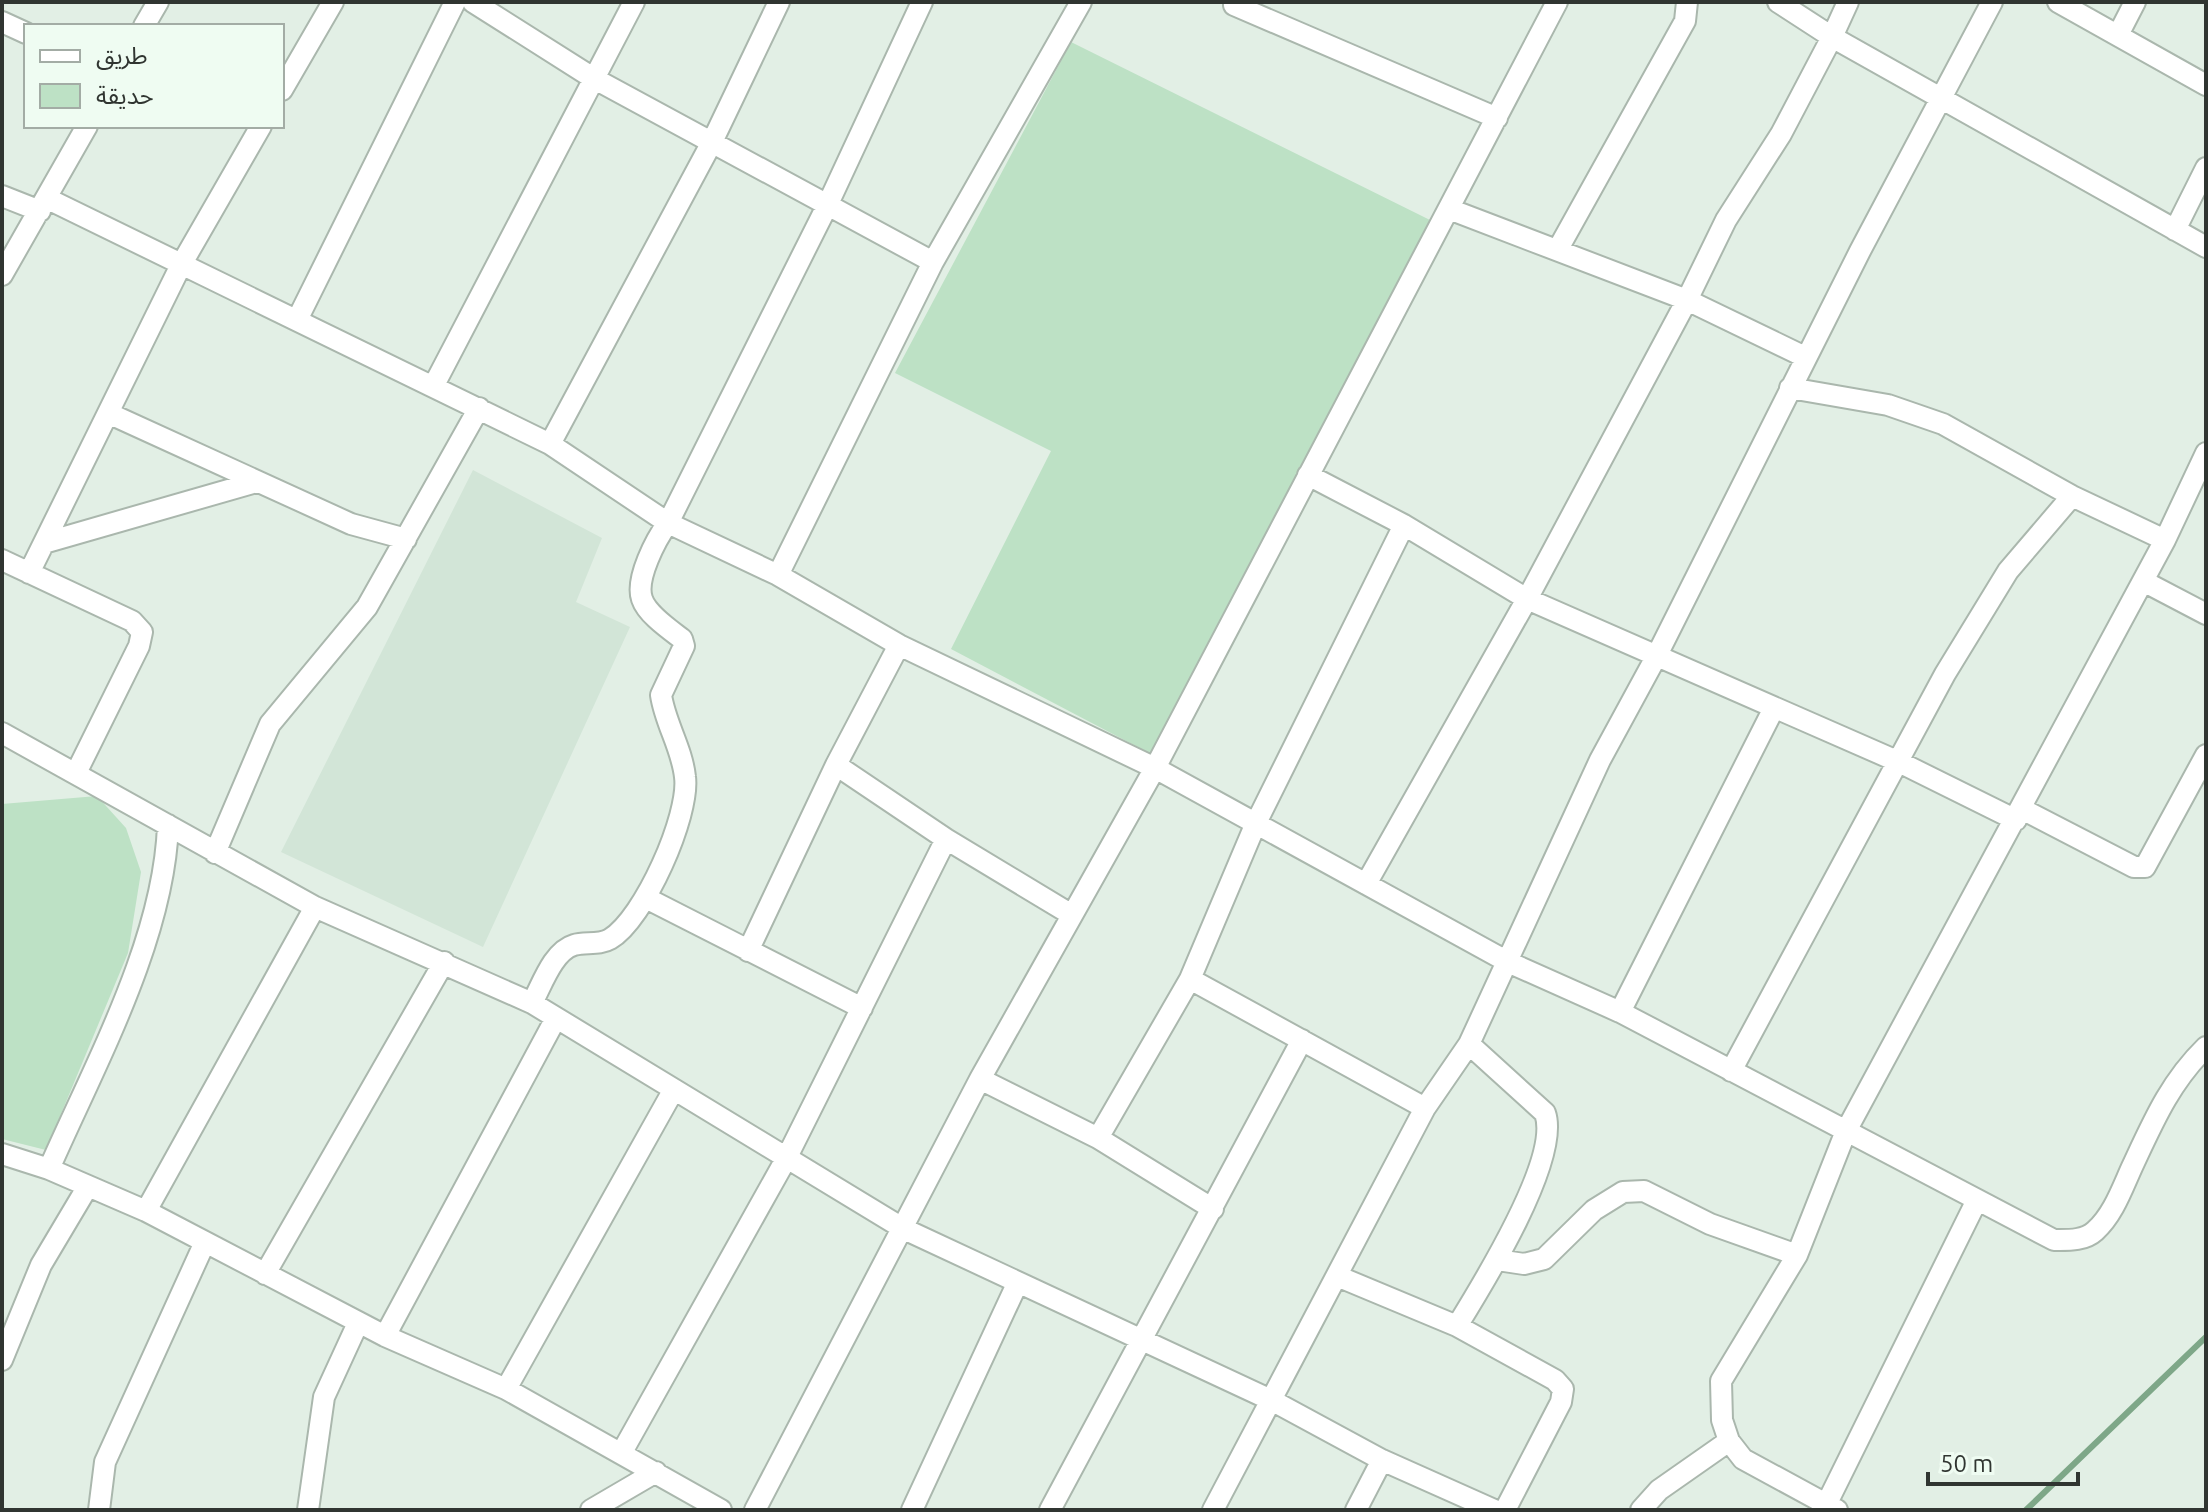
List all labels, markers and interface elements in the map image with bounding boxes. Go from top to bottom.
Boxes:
legend [24,24,284,128]
text: طريق [96,42,148,71]
text: حديقة [96,82,154,109]
scale bar [1928,1436,2078,1486]
text: 50 m [1940,1450,1993,1477]

